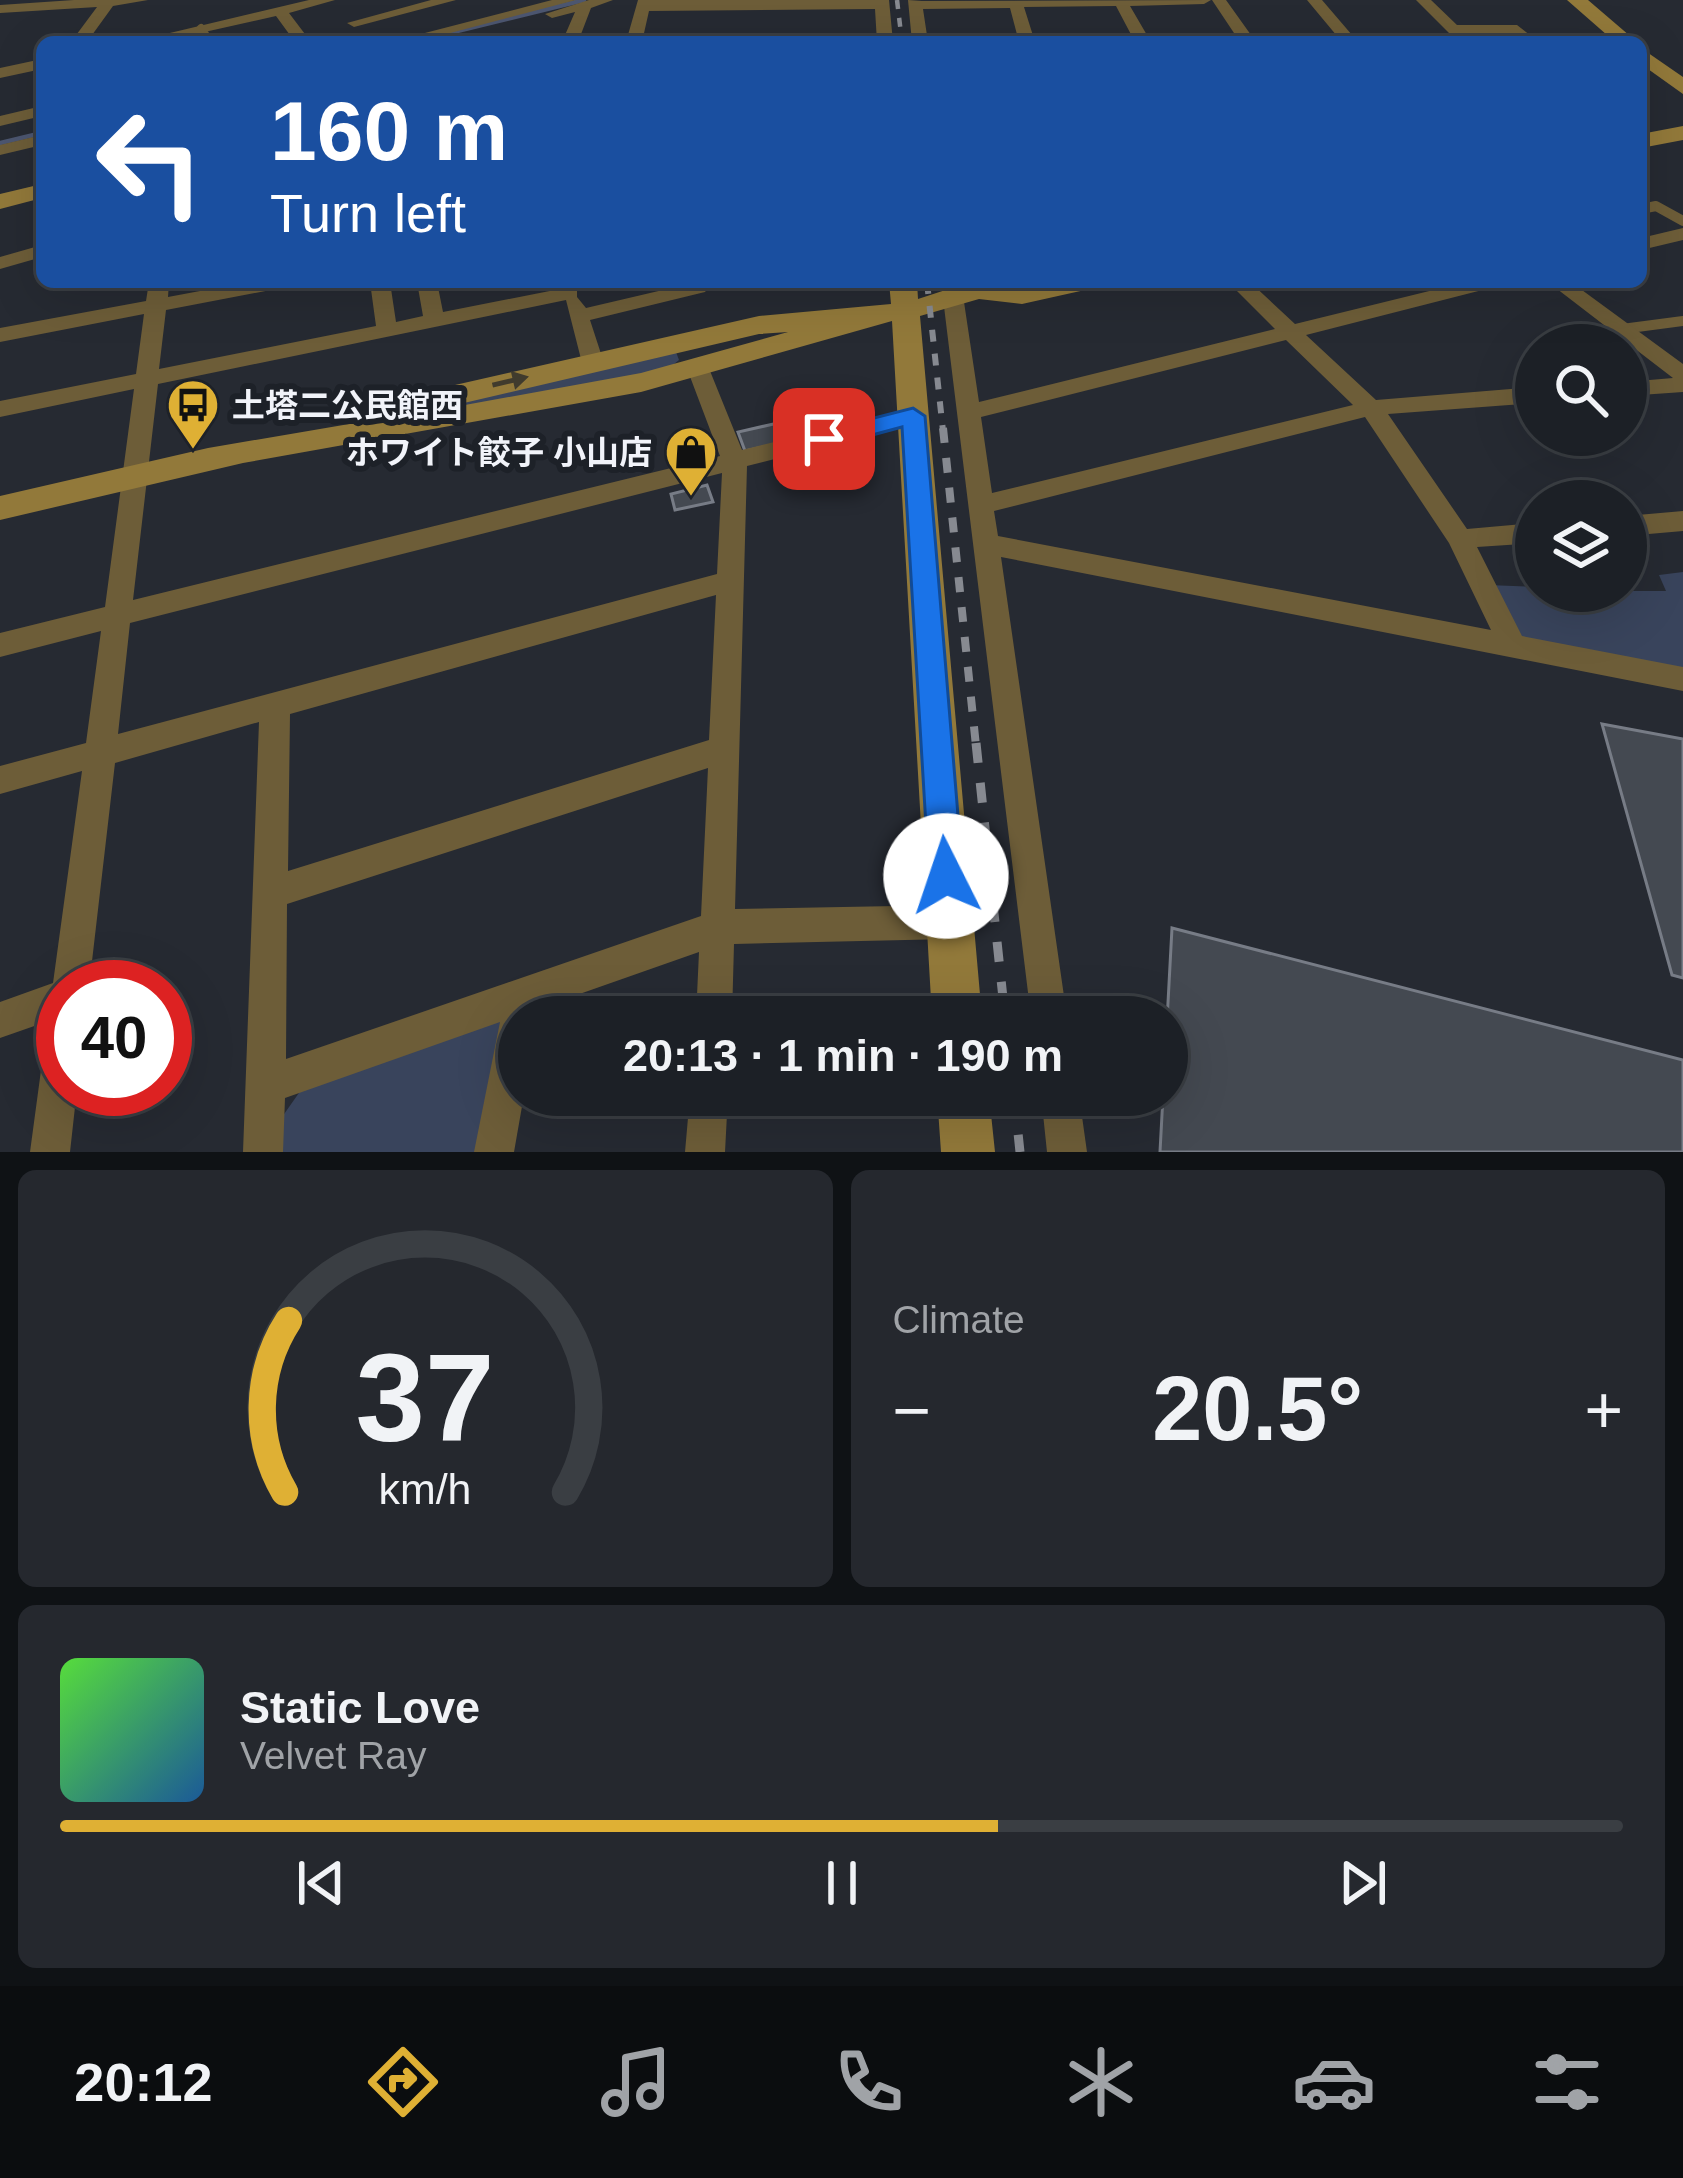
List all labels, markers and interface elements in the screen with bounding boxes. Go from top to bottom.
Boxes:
icon: left [72,84,228,240]
text: 160 m [270,84,508,178]
text: Turn left [270,183,466,243]
map controls [1515,324,1647,612]
button: search [1515,324,1647,456]
one-way arrow [492,371,529,390]
bus stop icon: 土塔二公民館西 [165,377,221,451]
place label: 土塔二公民館西 [232,387,463,424]
pin [773,388,875,490]
icon: arrive [791,406,857,472]
shop icon: ホワイト餃子 小山店 [663,424,719,498]
place label: ホワイト餃子 小山店 [346,434,652,471]
button: layers [1515,480,1647,612]
position arrow [883,813,1009,939]
speed limit sign: 40 [36,960,192,1116]
text: 20:13 · 1 min · 190 m [623,1030,1063,1081]
text: Climate [893,1298,1025,1341]
text: 37 [356,1328,495,1467]
text: 20.5° [1152,1359,1363,1459]
text: − [893,1373,931,1447]
text: + [1584,1373,1623,1447]
text: km/h [379,1464,472,1512]
text: Static Love [240,1682,480,1733]
text: Velvet Ray [240,1734,426,1777]
icon: previous [288,1850,354,1916]
icon: pause [809,1850,875,1916]
icon: next [1330,1850,1396,1916]
icon: directions [361,2040,445,2124]
icon: music [594,2040,678,2124]
icon: phone [827,2040,911,2124]
icon: climate [1059,2040,1143,2124]
icon: car [1292,2040,1376,2124]
icon: filters [1525,2040,1609,2124]
text: 20:12 [74,2052,212,2112]

